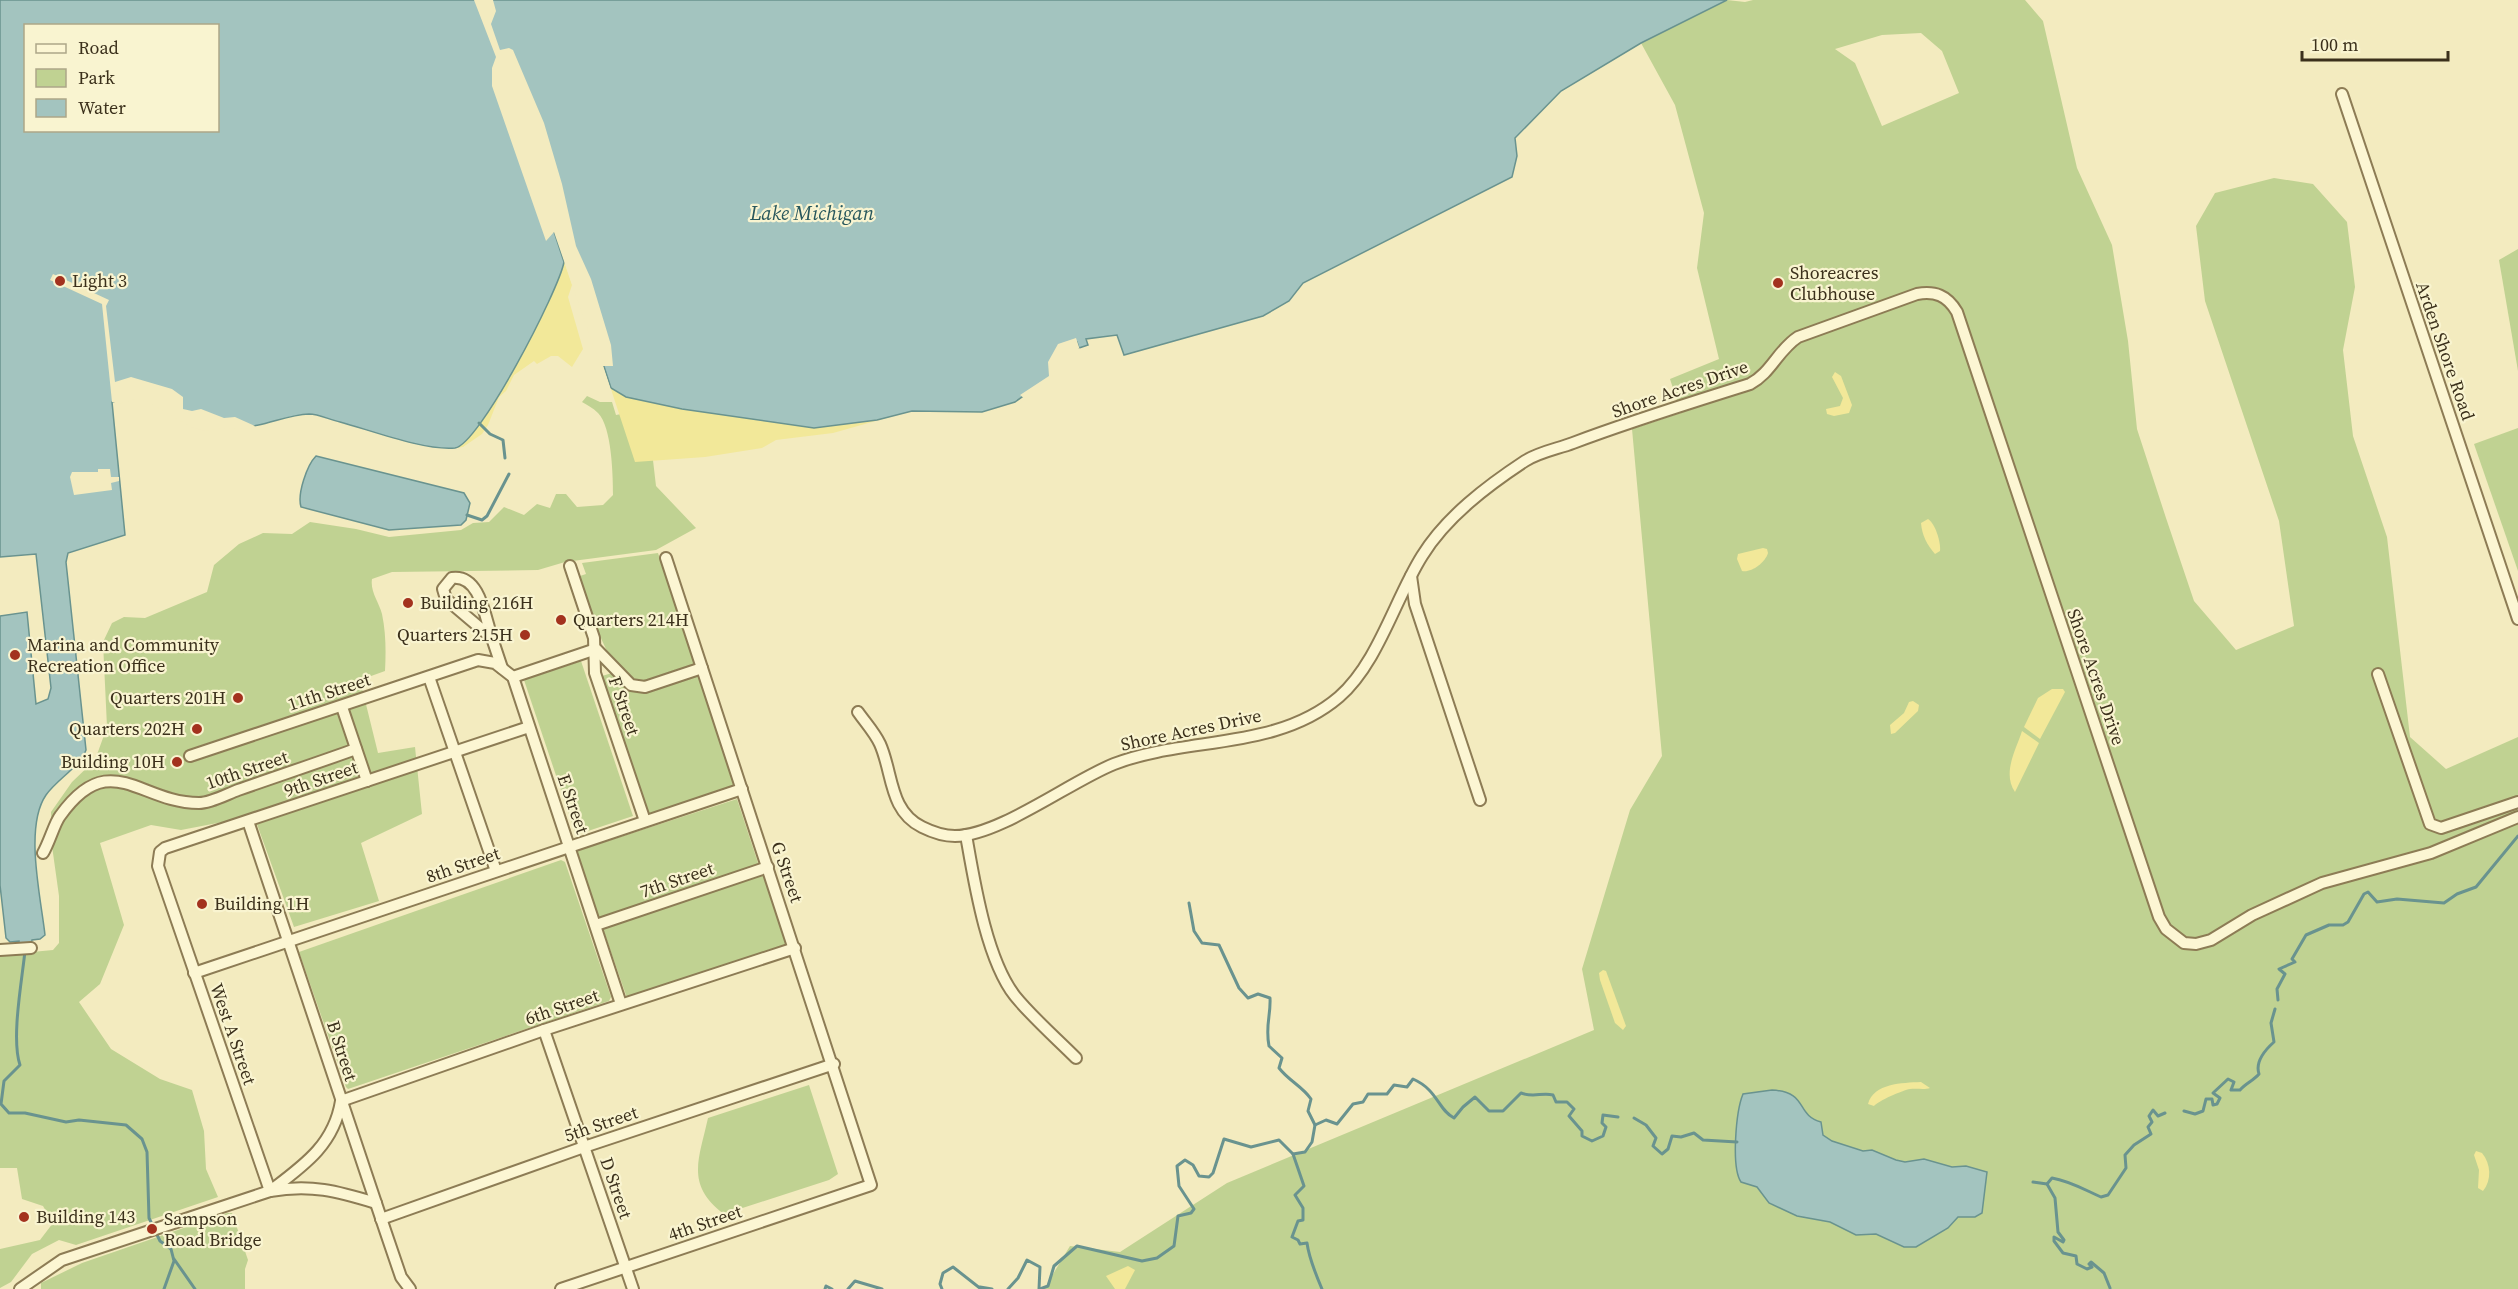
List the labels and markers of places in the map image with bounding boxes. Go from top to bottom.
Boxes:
place label: Shoreacres Clubhouse [1790,260,1879,306]
place label: Light 3 [72,268,127,293]
marker: Light 3 [53,274,67,288]
marker: Shoreacres Clubhouse [1771,276,1785,290]
place label: Building 216H [420,590,533,615]
marker: Building 216H [401,596,415,610]
place label: Quarters 214H [573,607,689,632]
marker: Quarters 214H [554,613,568,627]
place label: Quarters 215H [397,622,513,647]
marker: Quarters 215H [518,628,532,642]
place label: Marina and Community Recreation Office [27,632,220,678]
marker: Marina and Community Recreation Office [8,648,22,662]
place label: Quarters 201H [110,685,226,710]
marker: Quarters 201H [231,691,245,705]
place label: Quarters 202H [69,716,185,741]
marker: Quarters 202H [190,722,204,736]
place label: Building 10H [61,749,165,774]
marker: Building 10H [170,755,184,769]
place label: Building 1H [214,891,309,916]
marker: Building 1H [195,897,209,911]
place label: Building 143 [36,1204,135,1229]
place label: Sampson Road Bridge [164,1206,262,1252]
marker: Building 143 [17,1210,31,1224]
marker: Sampson Road Bridge [145,1222,159,1236]

